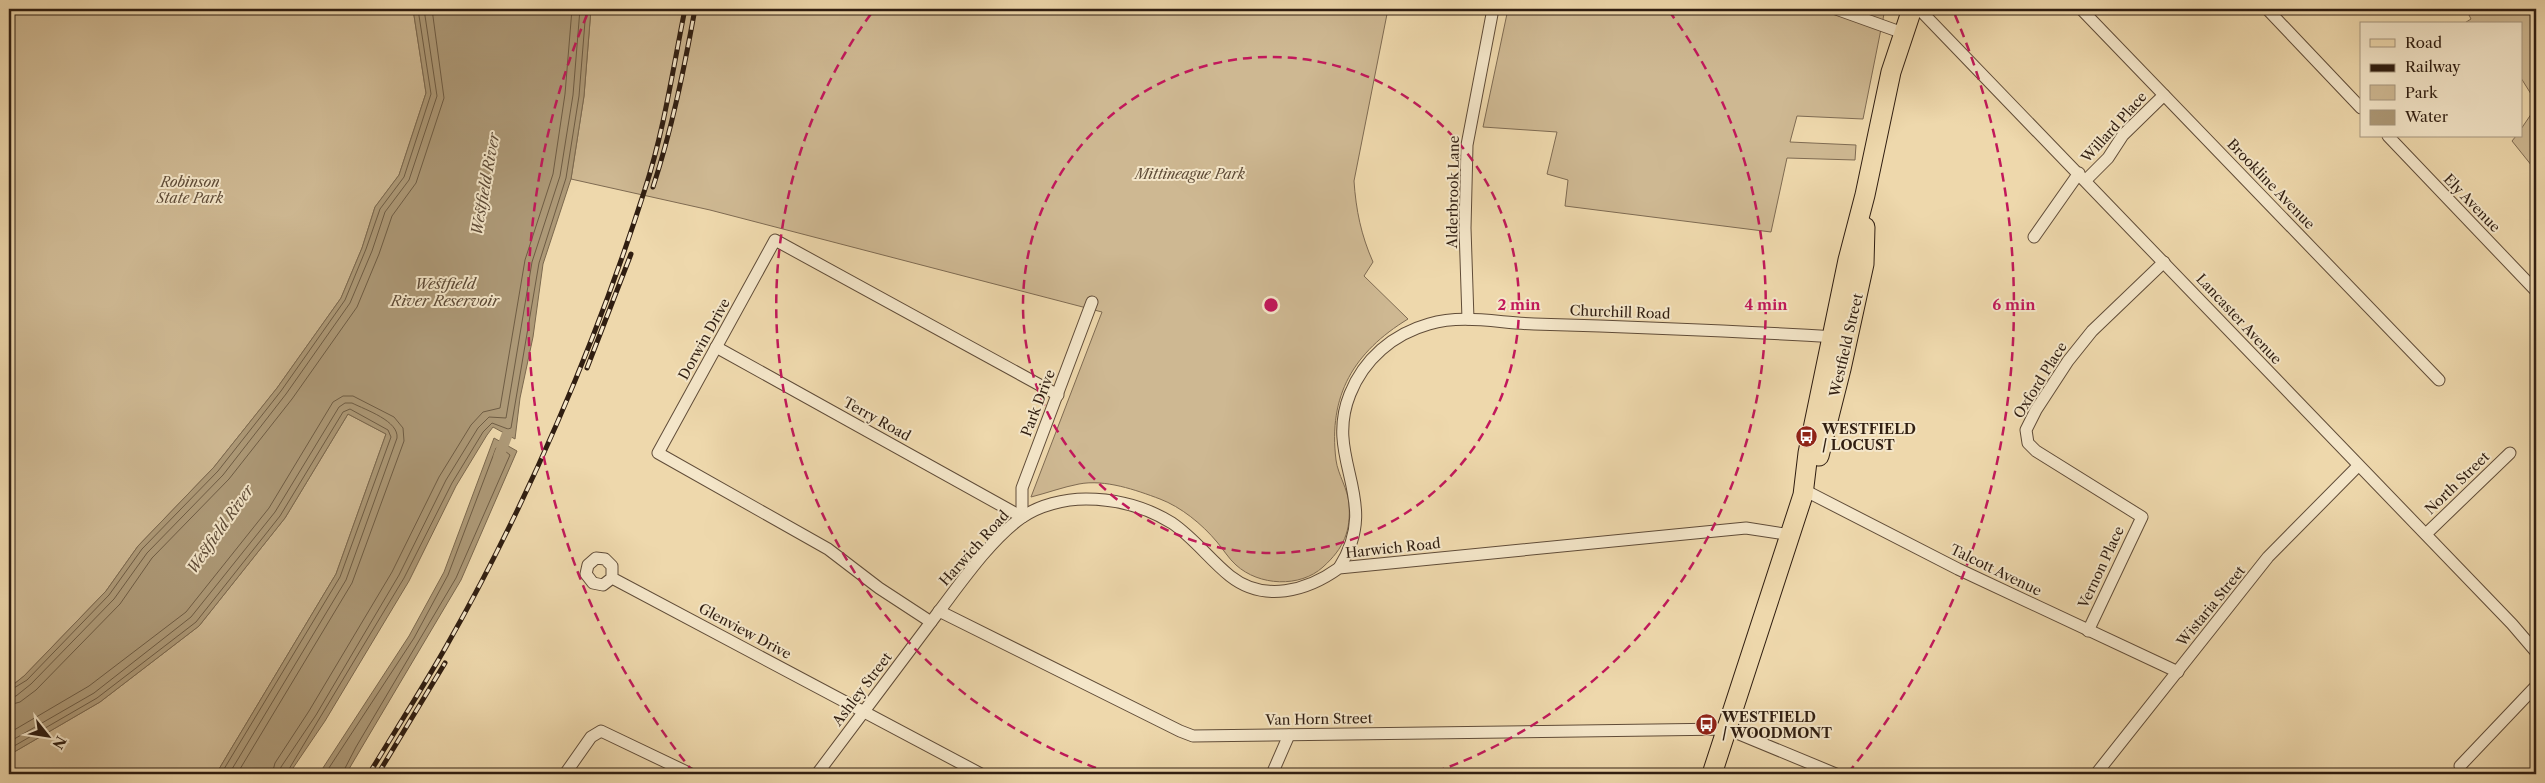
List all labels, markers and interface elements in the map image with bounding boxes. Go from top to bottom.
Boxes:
legend [2360,22,2522,138]
text: Road [2405,33,2442,52]
text: Railway [2405,57,2461,76]
text: Park [2405,83,2439,102]
street label: Willard Place [2077,88,2151,167]
text: Water [2404,107,2449,126]
water label: Westfield River [467,130,504,237]
street label: Alderbrook Lane [1443,135,1463,250]
street label: Brookline Avenue [2223,135,2319,233]
park label: Mittineague Park [1133,165,1246,183]
street label: Ely Avenue [2440,170,2504,236]
park label: Robinson State Park [156,173,224,207]
street label: Lancaster Avenue [2192,270,2286,368]
water label: Westfield River Reservoir [390,274,500,310]
street label: Westfield Street [1825,291,1867,400]
street label: Dorwin Drive [674,295,734,383]
text: 2 min [1497,295,1541,314]
text: 4 min [1744,295,1788,314]
text: 6 min [1992,295,2036,314]
centre of rings [1262,296,1280,314]
street label: Churchill Road [1569,301,1671,323]
street label: Oxford Place [2009,338,2071,422]
street label: Park Drive [1017,367,1059,439]
street label: Terry Road [840,393,914,445]
place label: WESTFIELD / LOCUST [1821,420,1916,454]
bus stop icon: WESTFIELD / LOCUST [1794,425,1818,449]
street label: North Street [2421,448,2493,518]
water label: Westfield River [182,480,258,577]
street label: Harwich Road [935,506,1013,590]
street label: Vernon Place [2074,523,2128,612]
street label: Harwich Road [1345,534,1442,562]
street label: Talcott Avenue [1947,540,2045,600]
street label: Wistaria Street [2172,562,2249,651]
street label: Glenview Drive [696,599,795,663]
street label: Ashley Street [828,649,896,730]
place label: WESTFIELD / WOODMONT [1721,708,1832,742]
street label: Van Horn Street [1264,709,1373,729]
north arrow [22,710,72,760]
bus stop icon: WESTFIELD / WOODMONT [1694,713,1718,737]
text: N [48,733,70,752]

